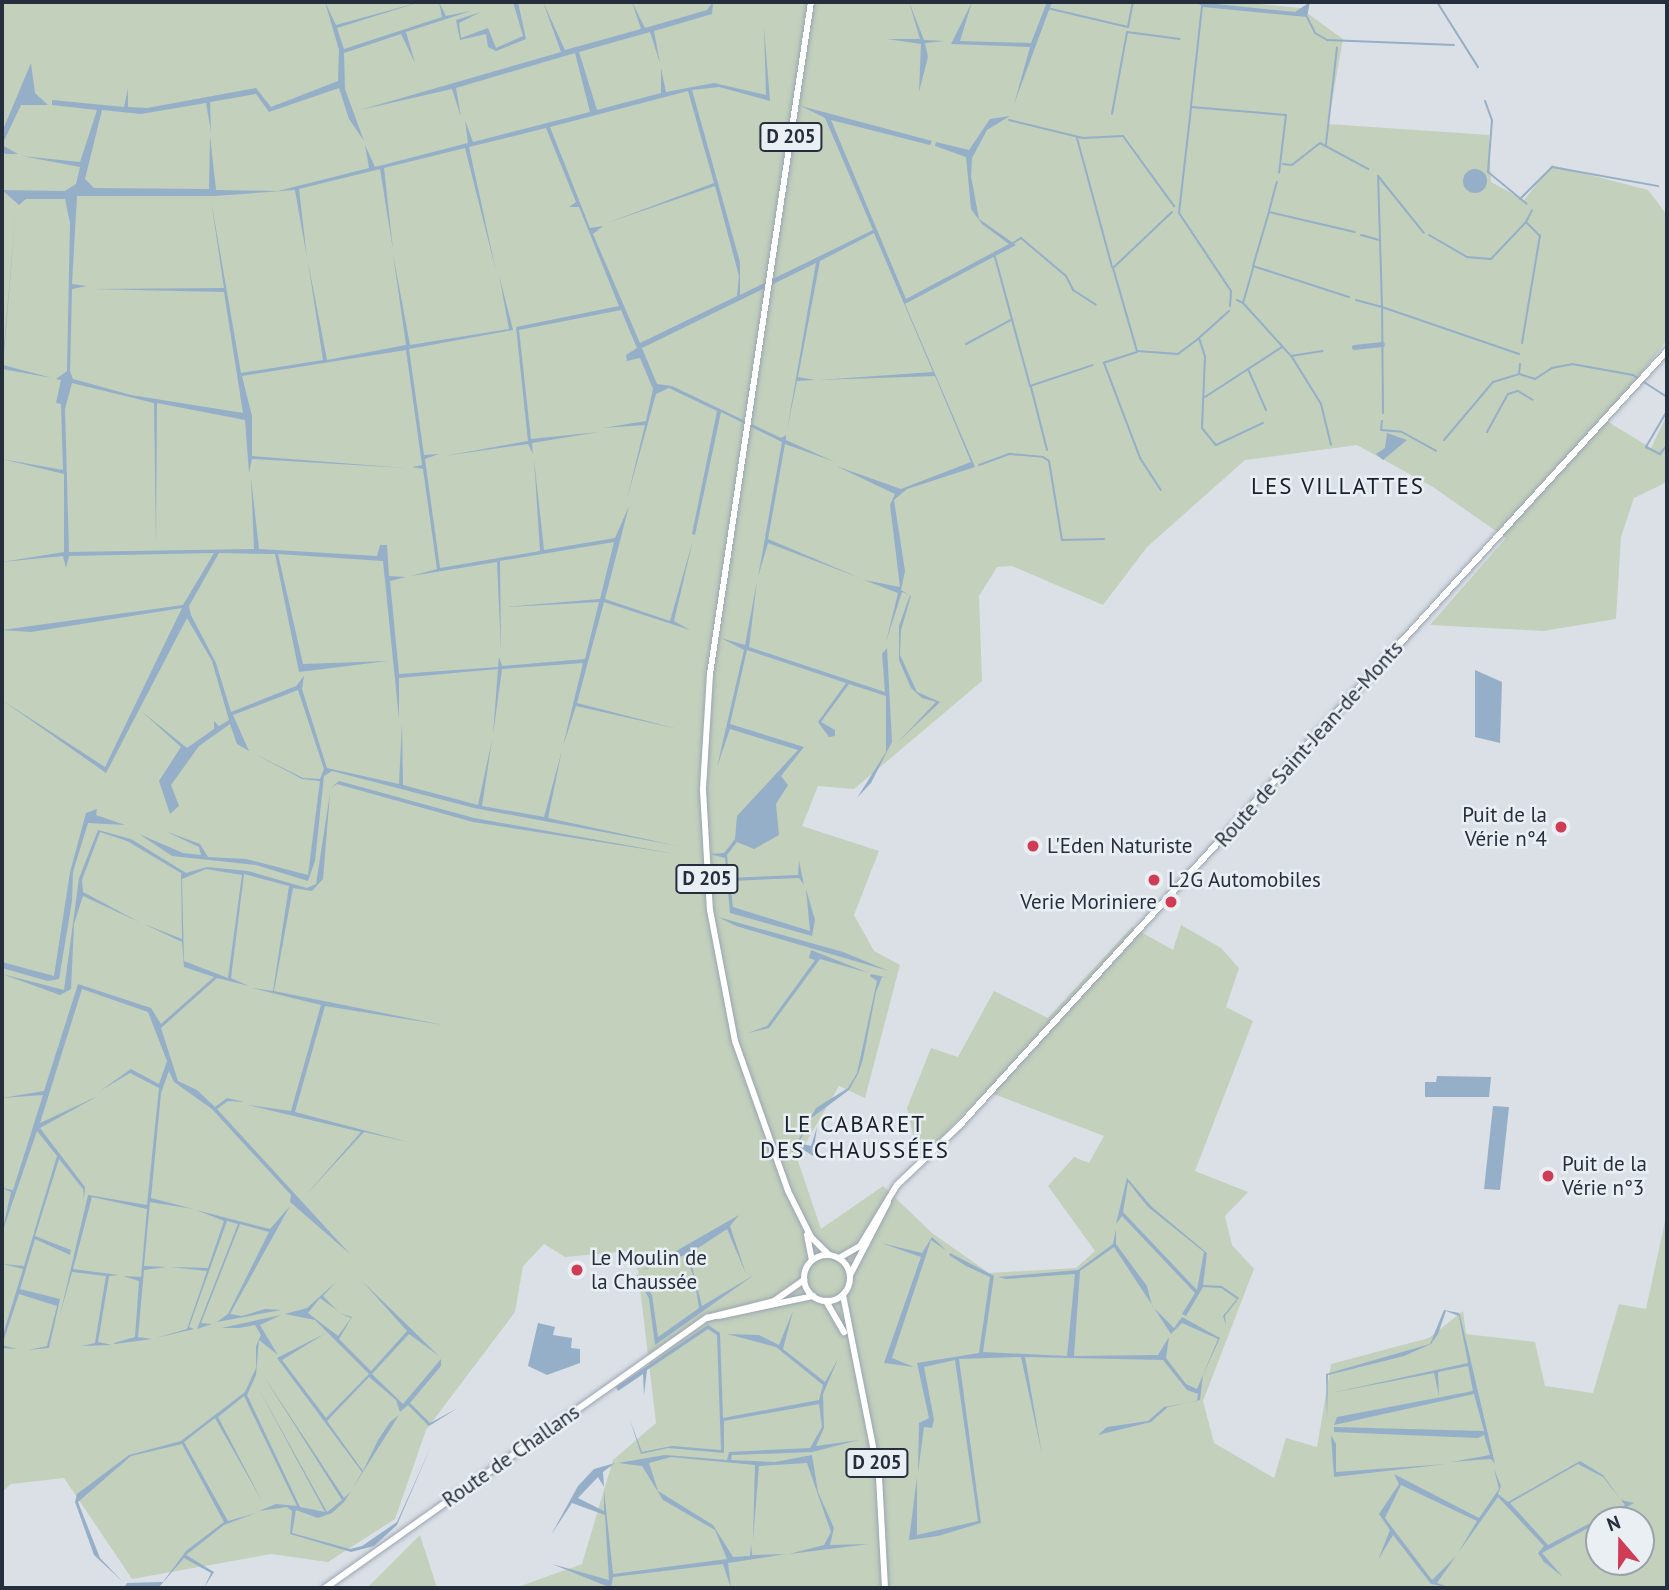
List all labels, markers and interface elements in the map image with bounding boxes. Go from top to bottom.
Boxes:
road number: D 205 [758,122,824,153]
district label: LES VILLATTES [1252,472,1424,500]
street label: Route de Saint-Jean-de-Monts [1210,636,1408,852]
place label: Puit de la Vérie n°4 [1462,802,1547,852]
marker: Puit de la Vérie n°4 [1553,819,1569,835]
place label: L'Eden Naturiste [1047,833,1192,859]
marker: L'Eden Naturiste [1025,838,1041,854]
road number: D 205 [674,864,740,894]
place label: L2G Automobiles [1168,867,1321,893]
marker: L2G Automobiles [1146,872,1162,888]
place label: Verie Moriniere [1020,889,1157,915]
marker: Verie Moriniere [1163,894,1179,910]
district label: LE CABARET DES CHAUSSÉES [762,1110,948,1164]
place label: Puit de la Vérie n°3 [1562,1151,1647,1201]
marker: Puit de la Vérie n°3 [1540,1168,1556,1184]
place label: Le Moulin de la Chaussée [591,1245,707,1295]
marker: Le Moulin de la Chaussée [569,1262,585,1278]
street label: Route de Challans [438,1399,584,1513]
road number: D 205 [844,1448,910,1478]
north arrow [1585,1506,1655,1576]
text: N [1604,1510,1623,1537]

